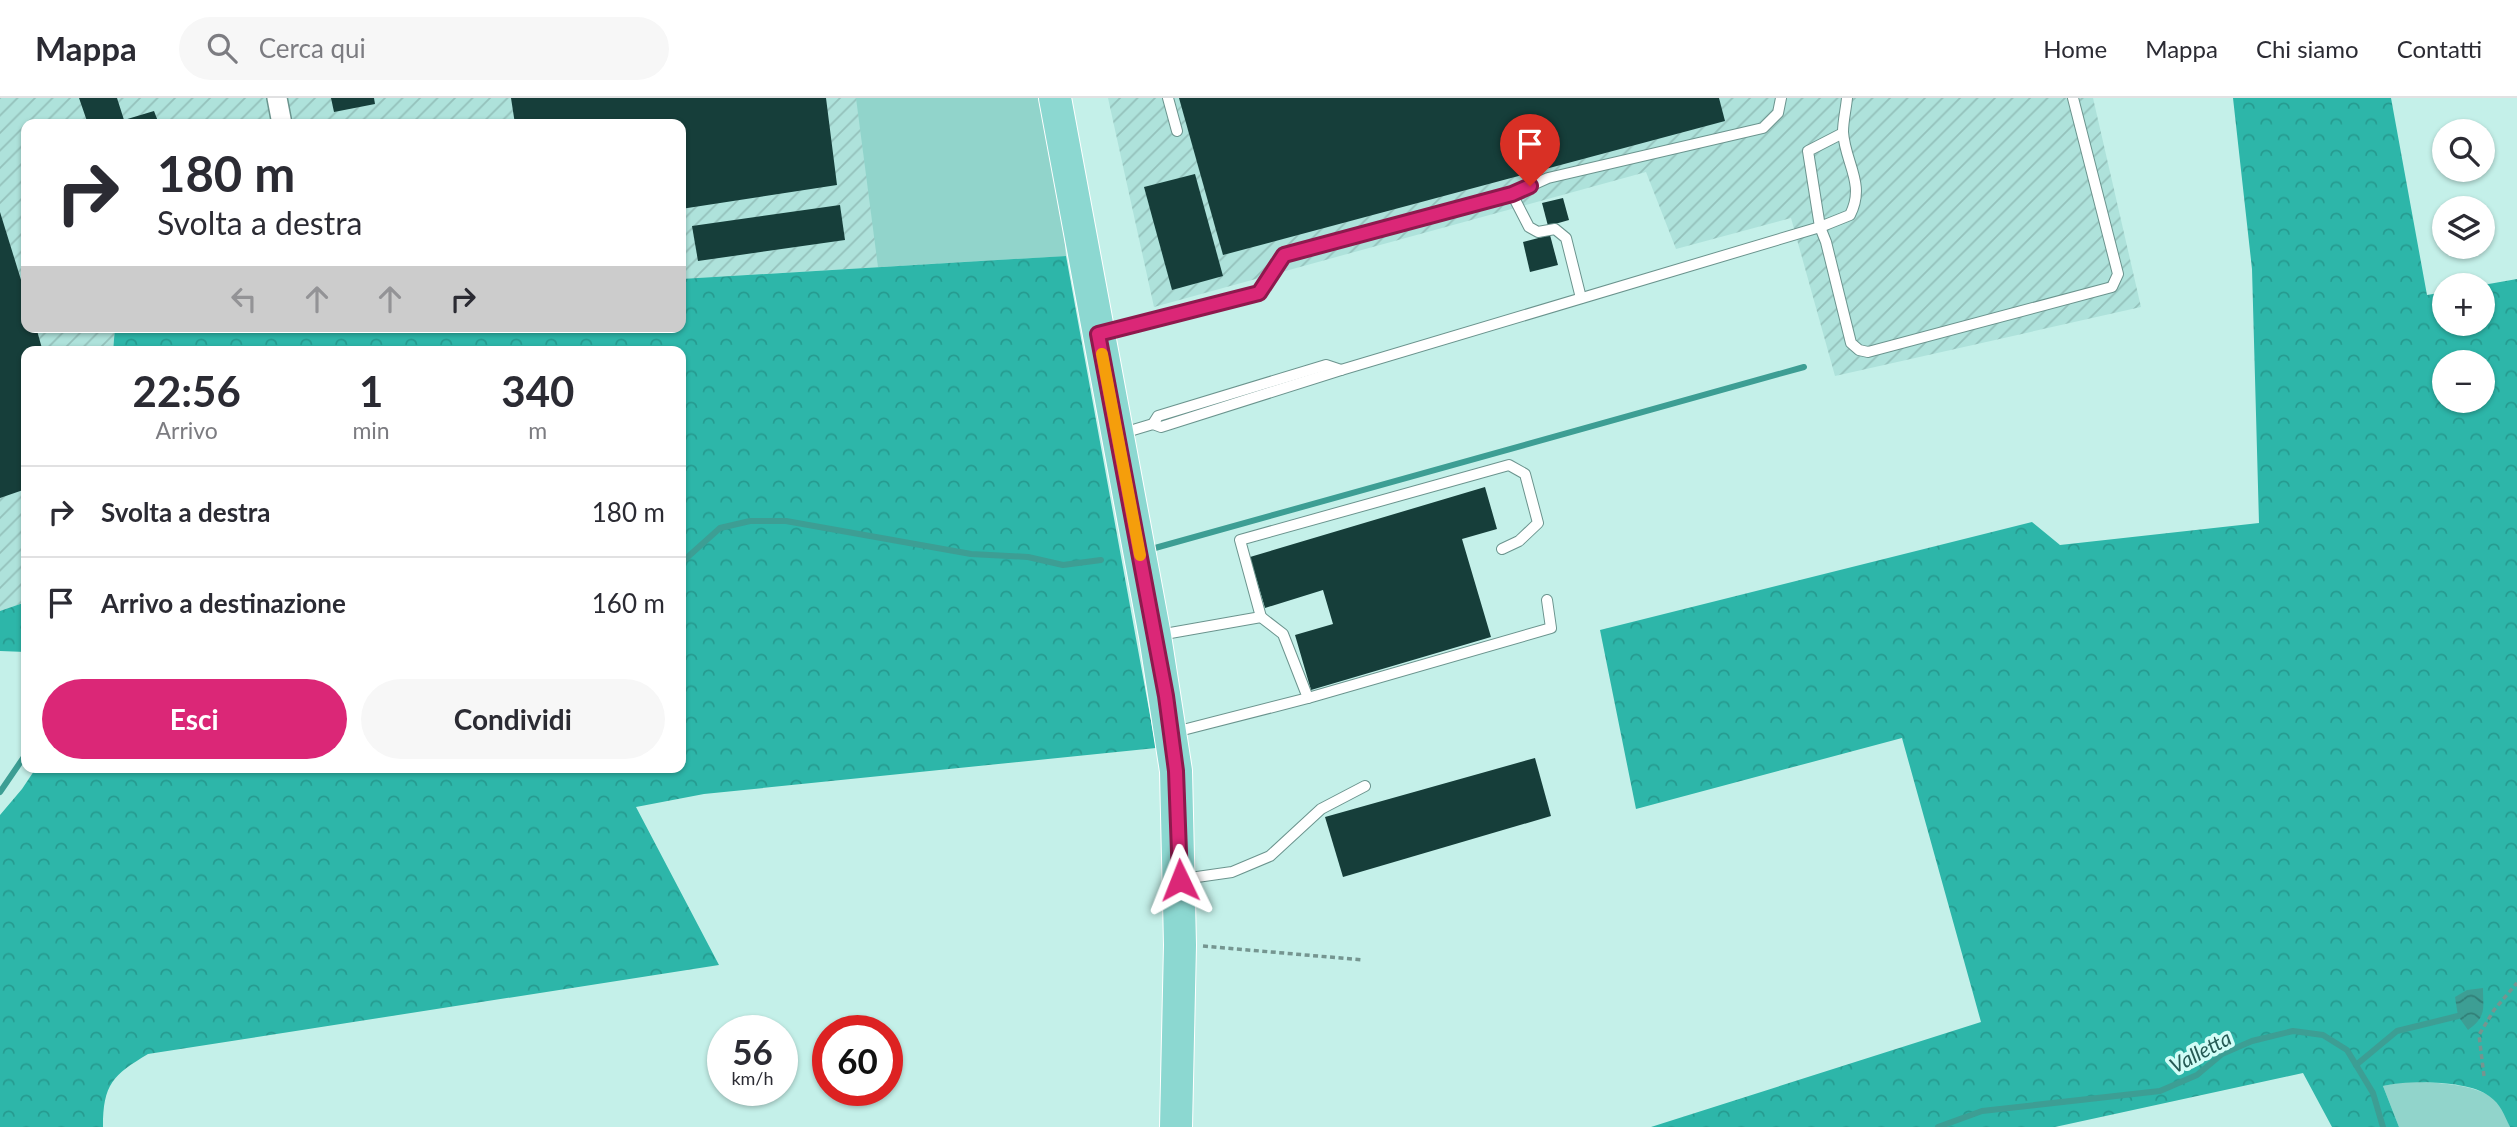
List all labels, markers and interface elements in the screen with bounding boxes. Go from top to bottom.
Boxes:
search box [179,17,669,80]
text: Mappa [35,28,137,68]
icon: search [203,29,241,67]
text: Cerca qui [259,32,366,64]
text: Home [2043,34,2107,63]
text: Mappa [2145,34,2218,63]
text: Chi siamo [2256,34,2359,63]
text: Contatti [2397,34,2482,63]
pin [1500,114,1560,186]
map controls [2432,119,2495,413]
button: search [2432,119,2495,182]
icon: arrive [1511,125,1549,163]
text: 180 m [157,144,295,202]
icon: right [42,147,133,238]
button: layers [2432,196,2495,259]
text: Svolta a destra [157,203,362,242]
button: + [2432,273,2495,336]
icon: left [225,280,263,318]
icon: ahead [298,280,336,318]
icon: ahead [371,280,409,318]
icon: right [444,280,482,318]
button: − [2432,350,2495,413]
text: 22:56 [133,366,241,416]
text: 1 [359,366,383,416]
text: 340 [501,366,574,416]
text: Arrivo [156,416,218,444]
text: min [352,416,390,444]
text: m [528,416,547,444]
icon: right [42,493,80,531]
text: Svolta a destra [101,496,271,528]
text: 180 m [592,496,665,528]
icon: arrive [42,584,80,622]
text: Arrivo a destinazione [101,587,346,619]
text: 160 m [592,587,665,619]
button: Esci [42,679,347,759]
button: Condividi [361,679,665,759]
position arrow [1143,843,1217,917]
speed limit sign: 60 [812,1015,903,1106]
water label: Valletta [2165,1024,2235,1078]
text: 56 [732,1030,773,1072]
text: km/h [731,1067,774,1089]

